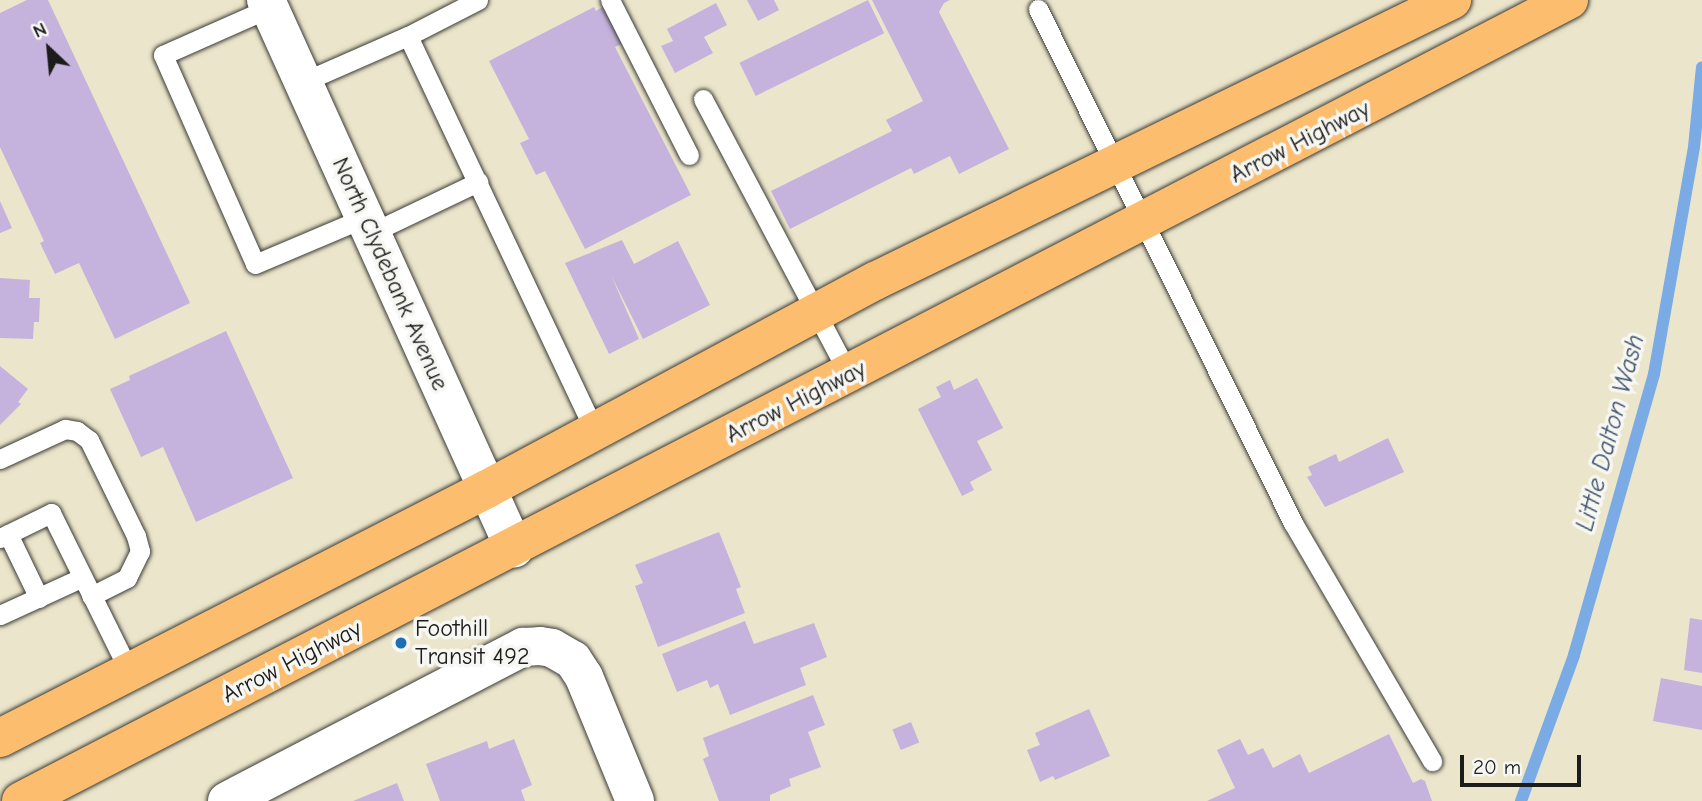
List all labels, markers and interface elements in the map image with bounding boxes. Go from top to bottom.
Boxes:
north arrow [14,14,84,84]
text: N [29,18,50,43]
street label: Arrow Highway [1225,94,1375,190]
street label: North Clydebank Avenue [326,153,454,395]
water label: Little Dalton Wash [1570,331,1652,535]
street label: Arrow Highway [721,354,871,450]
street label: Arrow Highway [217,614,367,710]
place label: Foothill Transit 492 [415,615,529,671]
marker: Foothill Transit 492 [393,635,409,651]
scale bar [1464,742,1585,786]
text: 20 m [1473,755,1521,779]

